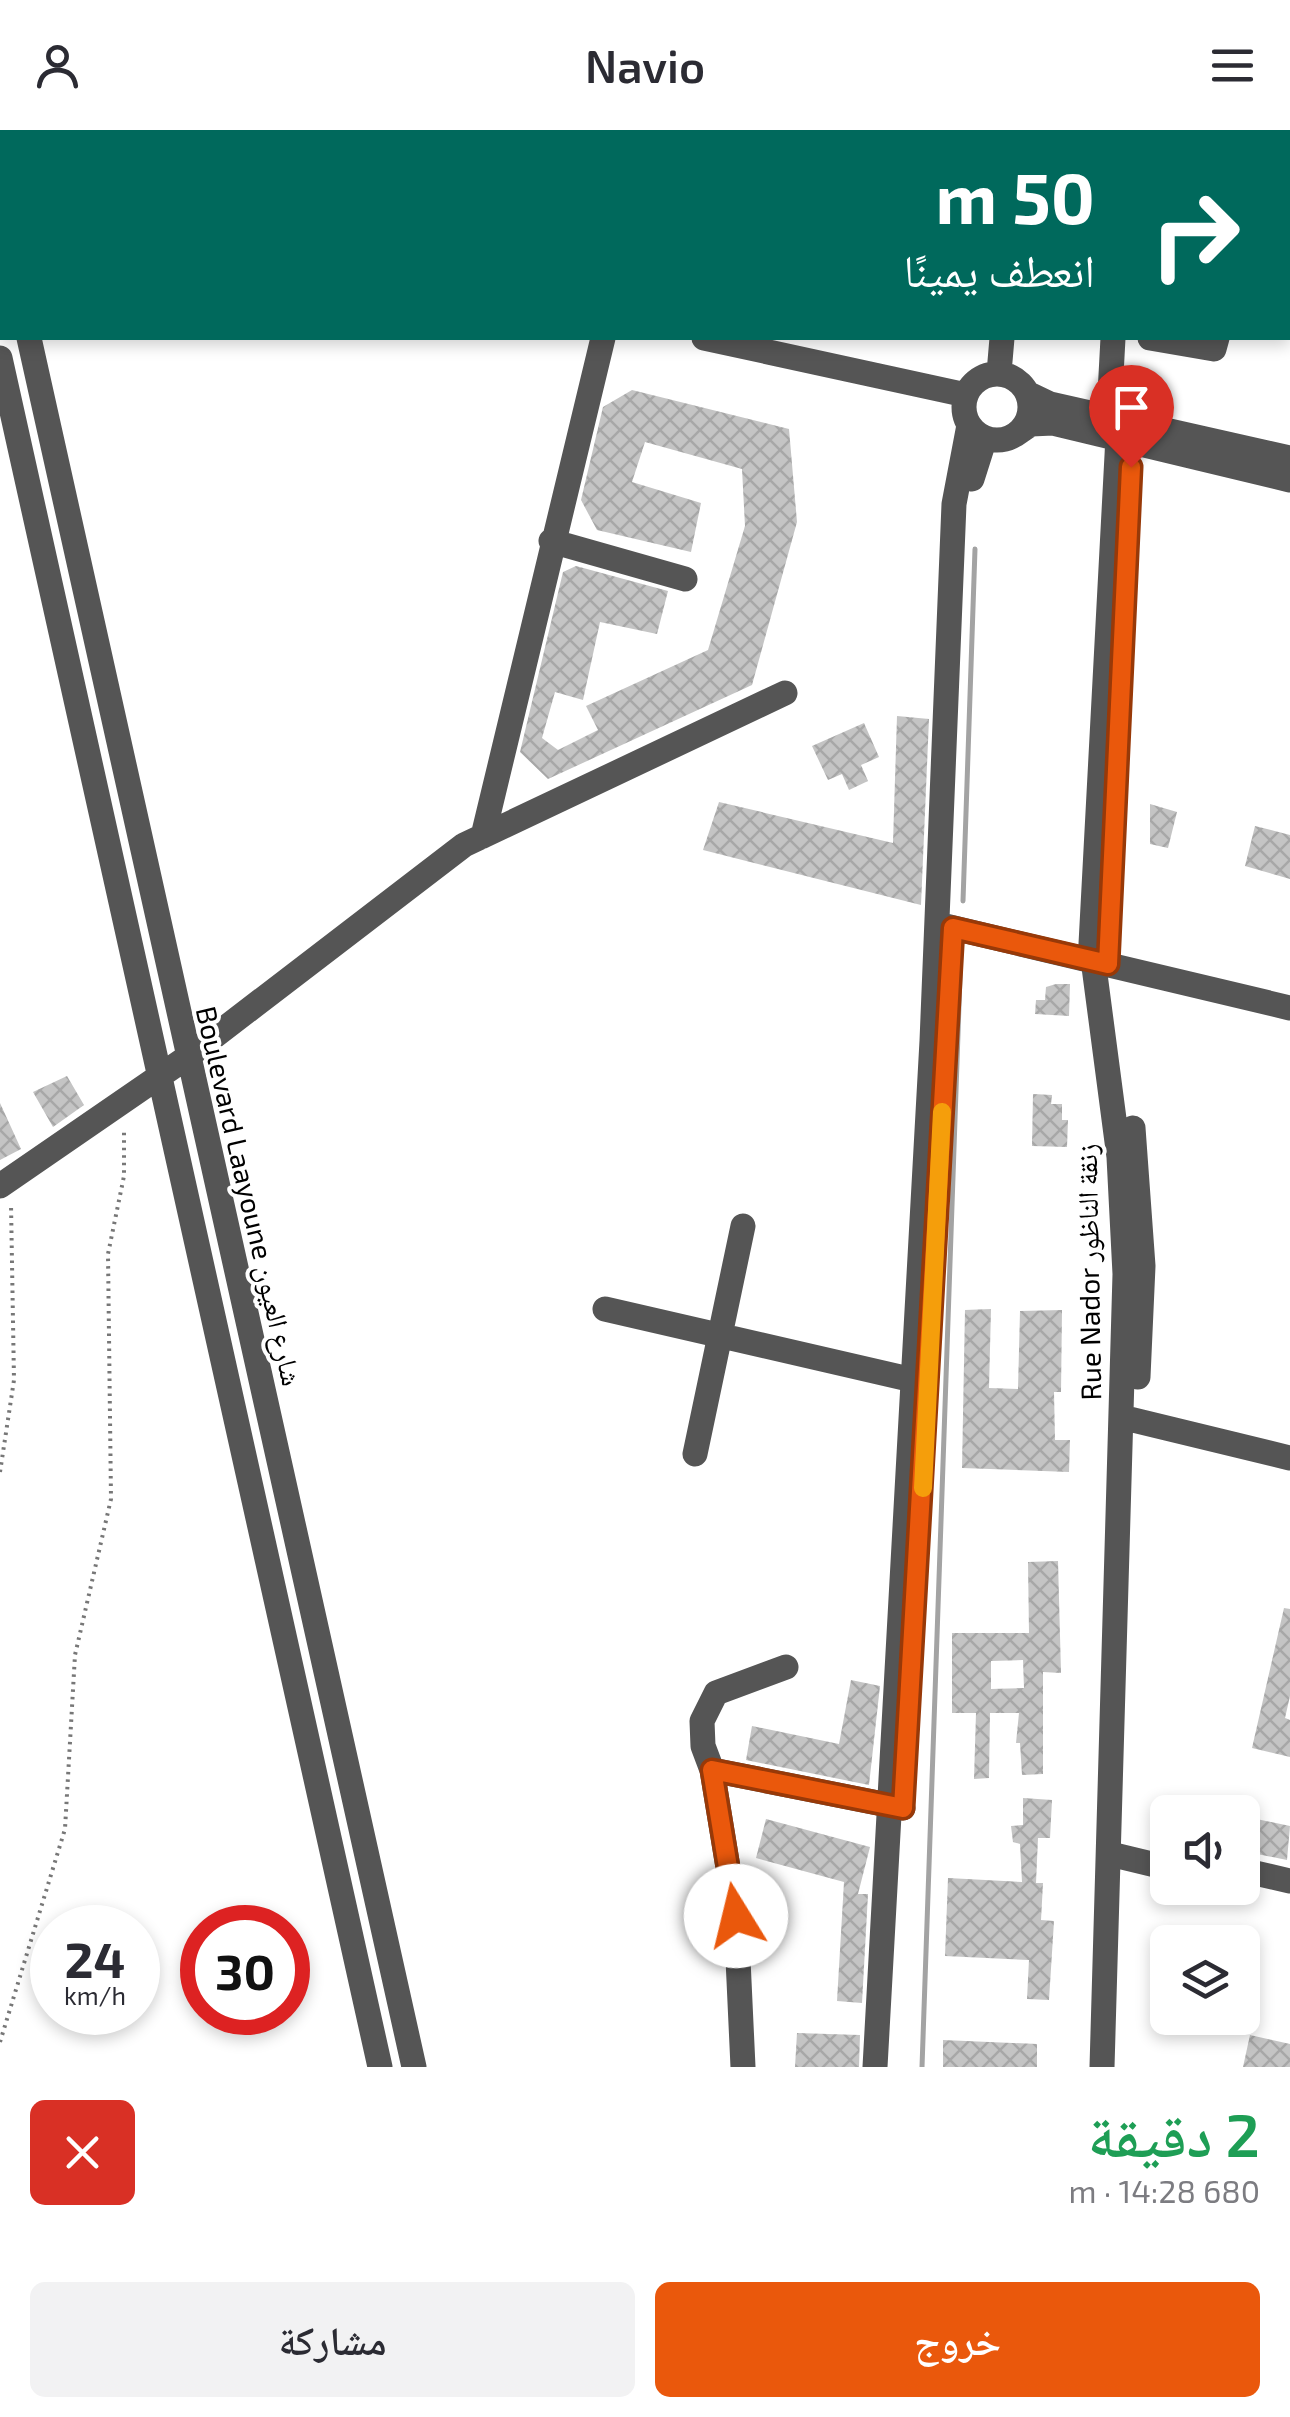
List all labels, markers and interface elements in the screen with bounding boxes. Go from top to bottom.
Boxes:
icon: person [30,38,85,93]
text: Navio [585,38,705,92]
icon: menu [1205,38,1260,93]
text: 50 m [935,154,1095,238]
icon: right [1130,170,1260,300]
text: انعطف يمينًا [903,242,1095,296]
pin [1089,365,1174,468]
icon: arrive [1104,380,1159,435]
street label: Boulevard Laayoune شارع العيون [188,1003,310,1389]
street label: Rue Nador زنقة الناظور [1069,1143,1107,1401]
map controls [1150,1795,1260,2035]
button: sound [1150,1795,1260,1905]
position arrow [684,1864,788,1968]
speed limit sign: 30 [180,1905,310,2035]
button: layers [1150,1925,1260,2035]
text: 24 [65,1928,125,1988]
text: km/h [64,1980,126,2010]
text: 2 دقيقة [1088,2097,1260,2169]
button: close [30,2100,135,2205]
text: 680 m · 14:28 [1069,2171,1260,2209]
button: مشاركة [30,2282,635,2397]
button: خروج [655,2282,1260,2397]

